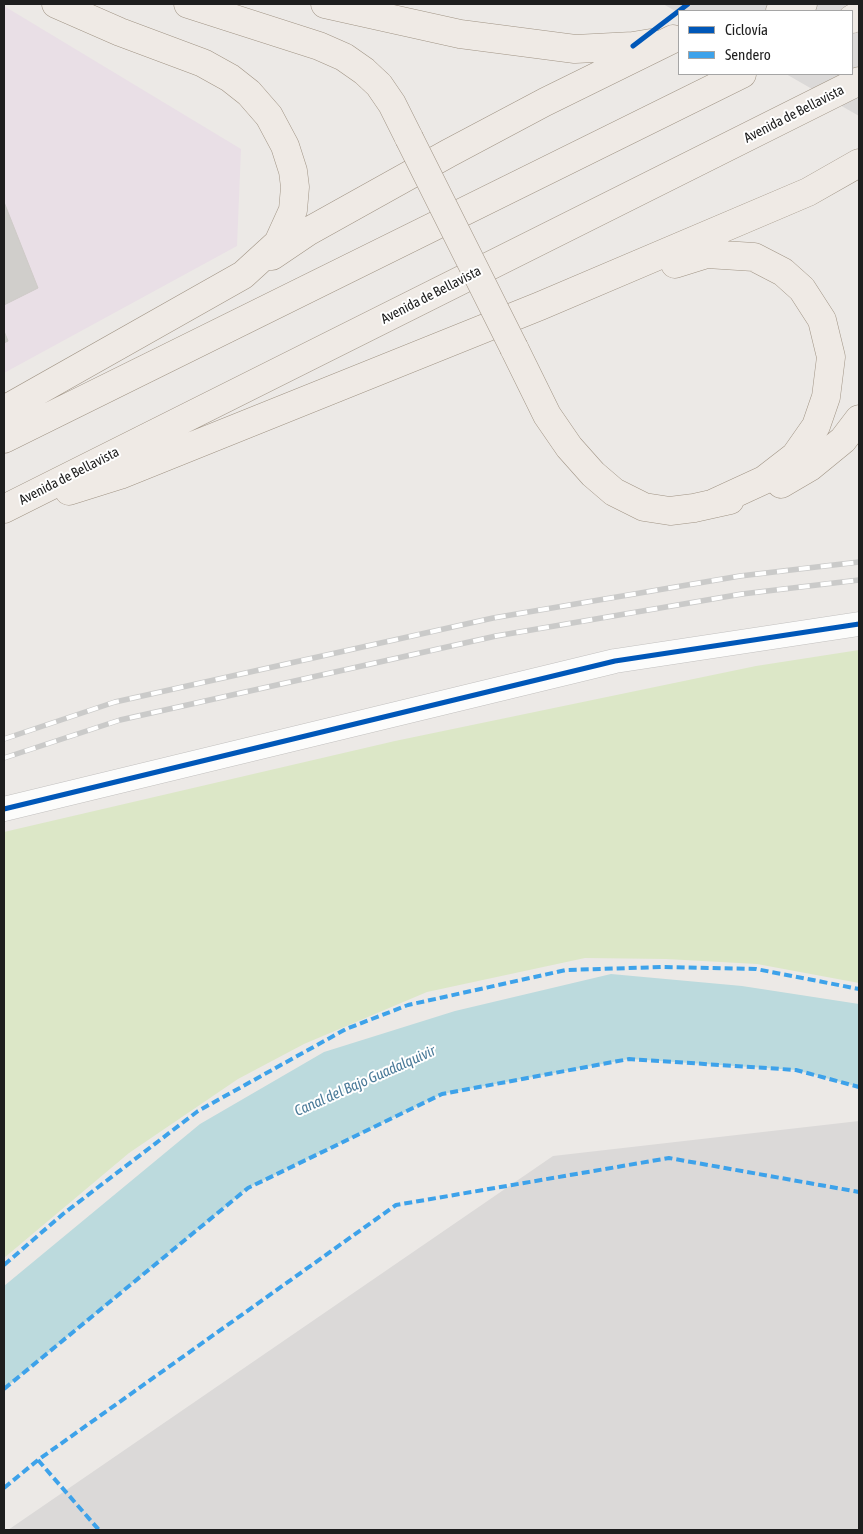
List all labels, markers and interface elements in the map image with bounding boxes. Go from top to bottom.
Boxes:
legend [678,10,853,75]
text: Ciclovía [725,21,768,38]
text: Sendero [725,46,771,63]
street label: Avenida de Bellavista [741,81,847,147]
street label: Avenida de Bellavista [378,262,484,328]
street label: Avenida de Bellavista [16,443,122,509]
water label: Canal del Bajo Guadalquivir [292,1042,438,1120]

